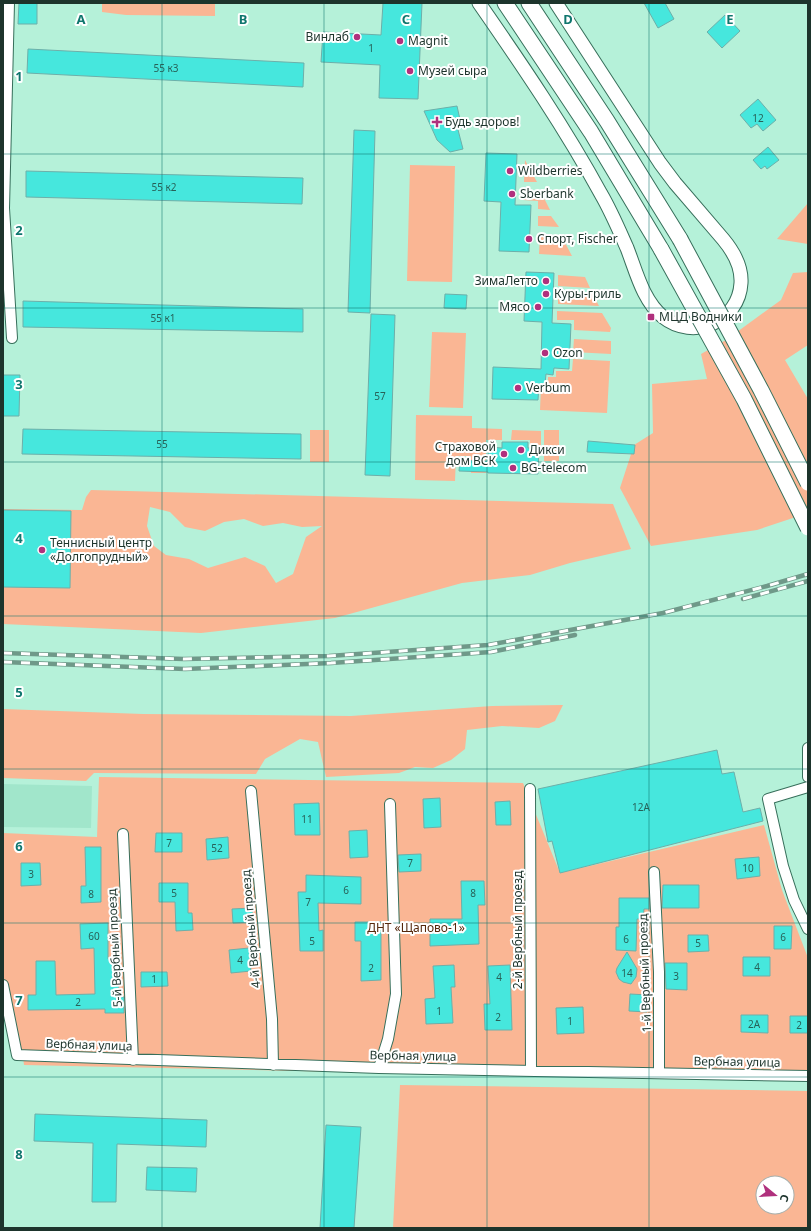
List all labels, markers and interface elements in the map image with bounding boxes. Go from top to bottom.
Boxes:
text: A [77,10,86,28]
text: B [239,10,247,28]
text: C [402,10,410,28]
text: D [563,10,573,28]
text: E [726,10,734,28]
place label: Винлаб [305,28,349,45]
marker: Винлаб [352,32,362,42]
place label: Magnit [408,32,449,49]
marker: Magnit [395,36,405,46]
house number: 1 [368,41,374,55]
house number: 55 к3 [153,61,179,75]
place label: Музей сыра [418,62,487,79]
marker: Музей сыра [405,66,415,76]
text: 1 [15,67,23,85]
house number: 12 [752,111,764,125]
place label: Будь здоров! [445,113,519,130]
marker: Будь здоров! [432,117,442,127]
place label: Wildberries [518,162,583,179]
marker: Wildberries [505,166,515,176]
house number: 55 к2 [151,180,177,194]
place label: Sberbank [520,185,574,202]
marker: Sberbank [507,189,517,199]
text: 2 [15,221,23,239]
place label: Спорт, Fischer [537,230,618,247]
marker: Спорт, Fischer [524,234,534,244]
place label: ЗимаЛетто [475,272,538,289]
marker: ЗимаЛетто [541,276,551,286]
place label: Куры-гриль [554,285,621,302]
marker: Куры-гриль [541,289,551,299]
place label: Мясо [499,298,530,315]
marker: Мясо [533,302,543,312]
place label: МЦД Водники [659,308,742,325]
house number: 55 к1 [150,311,176,325]
marker: МЦД Водники [646,312,656,322]
place label: Ozon [553,344,583,361]
marker: Ozon [540,348,550,358]
text: 3 [15,375,23,393]
place label: Verbum [526,379,571,396]
marker: Verbum [513,383,523,393]
house number: 57 [374,389,386,403]
house number: 55 [156,437,168,451]
place label: Страховой дом ВСК [435,438,496,469]
place label: Дикси [529,441,565,458]
marker: Дикси [516,445,526,455]
marker: Страховой дом ВСК [499,449,509,459]
place label: BG-telecom [521,459,587,476]
marker: BG-telecom [508,463,518,473]
text: 4 [15,529,23,547]
place label: Теннисный центр «Долгопрудный» [50,534,152,565]
marker: Теннисный центр «Долгопрудный» [37,545,47,555]
text: 5 [15,683,23,701]
house number: 12А [632,800,651,814]
house number: 11 [301,812,313,826]
house number: 7 [166,836,172,850]
text: 6 [15,837,23,855]
house number: 52 [211,841,223,855]
house number: 7 [407,856,413,870]
house number: 10 [742,861,754,875]
house number: 3 [28,867,34,881]
street label: 4-й Вербный проезд [239,869,263,989]
street label: 2-й Вербный проезд [509,870,526,989]
house number: 6 [343,883,349,897]
house number: 5 [171,886,177,900]
house number: 8 [470,886,476,900]
house number: 8 [88,887,94,901]
street label: 5-й Вербный проезд [103,888,126,1008]
house number: 7 [305,895,311,909]
street label: 1-й Вербный проезд [634,913,655,1033]
park label: ДНТ «Щапово-1» [367,919,465,936]
house number: 60 [88,929,100,943]
house number: 6 [780,930,786,944]
house number: 6 [623,932,629,946]
house number: 5 [309,934,315,948]
house number: 5 [695,936,701,950]
house number: 4 [237,954,243,966]
house number: 4 [754,960,760,974]
house number: 2 [368,961,374,975]
house number: 14 [621,966,633,980]
house number: 3 [673,969,679,983]
house number: 4 [496,970,502,984]
house number: 1 [151,972,157,986]
text: 7 [15,991,23,1009]
house number: 2 [75,995,81,1009]
house number: 1 [436,1004,442,1018]
house number: 2 [495,1010,501,1024]
house number: 1 [567,1014,573,1028]
house number: 2А [748,1017,761,1031]
house number: 2 [796,1018,802,1032]
street label: Вербная улица [45,1034,133,1055]
street label: Вербная улица [369,1046,457,1065]
street label: Вербная улица [693,1052,781,1071]
text: 8 [15,1145,23,1163]
north arrow [755,1175,795,1215]
text: С [777,1193,793,1204]

